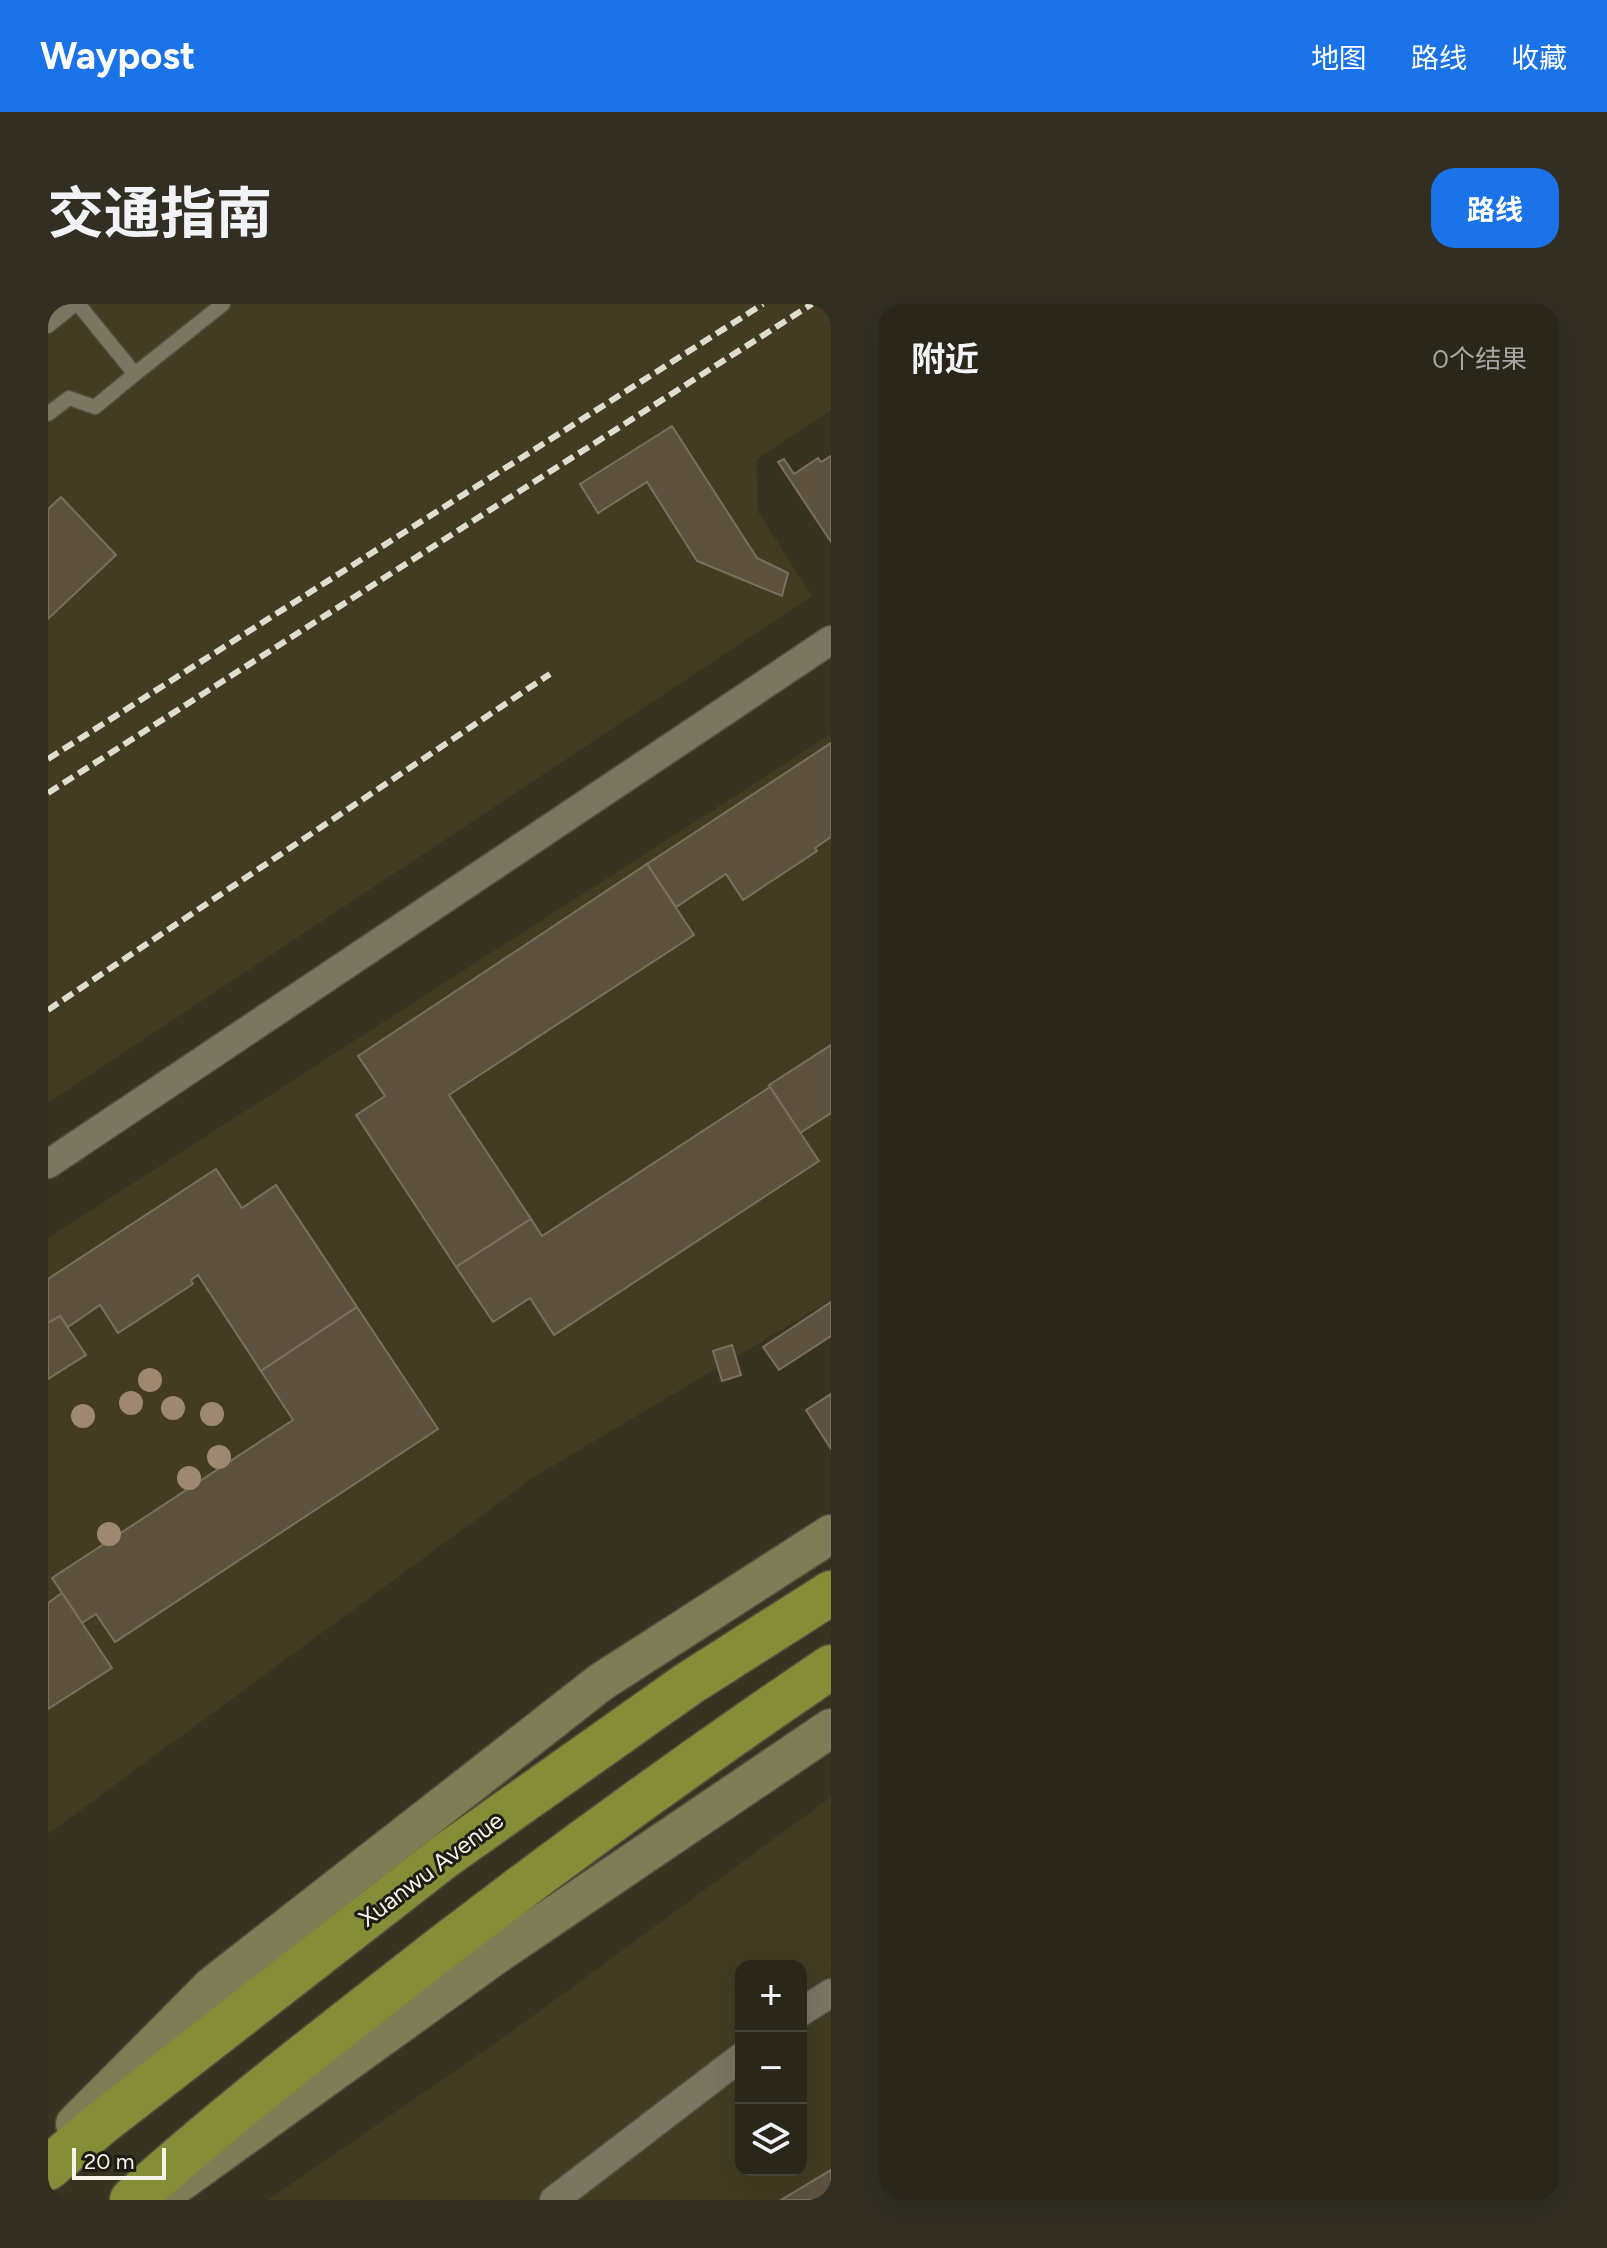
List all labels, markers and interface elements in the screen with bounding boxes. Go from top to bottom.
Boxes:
text: Waypost [40,33,195,79]
text: 地图 [1311,41,1367,75]
text: 路线 [1411,41,1467,75]
text: 收藏 [1511,41,1567,75]
button: 路线 [1431,168,1559,248]
text: 交通指南 [48,180,272,247]
text: 附近 [911,339,979,380]
text: 0个结果 [1432,343,1527,375]
street label: Xuanwu Avenue [353,1805,509,1933]
map controls [735,1960,807,2176]
button: + [735,1960,807,2032]
button: − [735,2032,807,2104]
button: layers [735,2104,807,2176]
scale bar [72,2144,166,2180]
text: 20 m [84,2148,135,2175]

